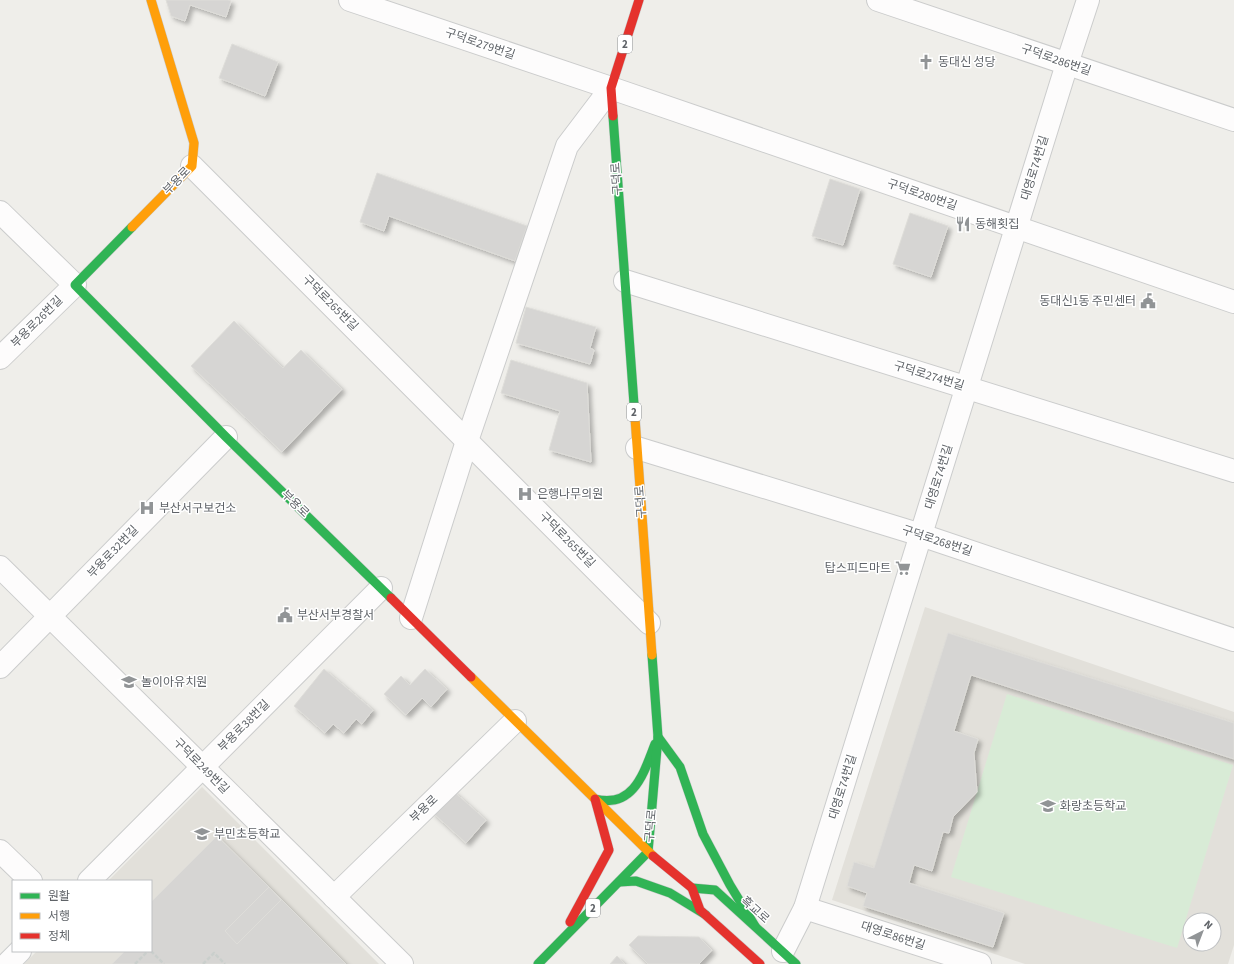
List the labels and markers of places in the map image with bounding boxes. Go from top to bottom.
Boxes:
church icon: 동대신 성당 [917,53,935,71]
place label: 동대신 성당 [938,54,996,71]
restaurant icon: 동해횟집 [954,215,972,233]
place label: 동해횟집 [975,216,1019,233]
public building icon: 동대신1동 주민센터 [1139,292,1157,310]
place label: 동대신1동 주민센터 [1039,293,1136,310]
hospital icon: 은행나무의원 [516,485,534,503]
place label: 은행나무의원 [537,486,603,503]
hospital icon: 부산서구보건소 [138,499,156,517]
place label: 부산서구보건소 [159,500,236,517]
supermarket icon: 탑스피드마트 [894,559,912,577]
place label: 탑스피드마트 [825,560,891,577]
public building icon: 부산서부경찰서 [276,606,294,624]
place label: 부산서부경찰서 [297,607,374,624]
school or university icon: 놀이아유치원 [120,673,138,691]
place label: 놀이아유치원 [141,674,207,691]
school or university icon: 화랑초등학교 [1039,797,1057,815]
place label: 화랑초등학교 [1060,798,1126,815]
school or university icon: 부민초등학교 [193,825,211,843]
place label: 부민초등학교 [214,826,280,843]

